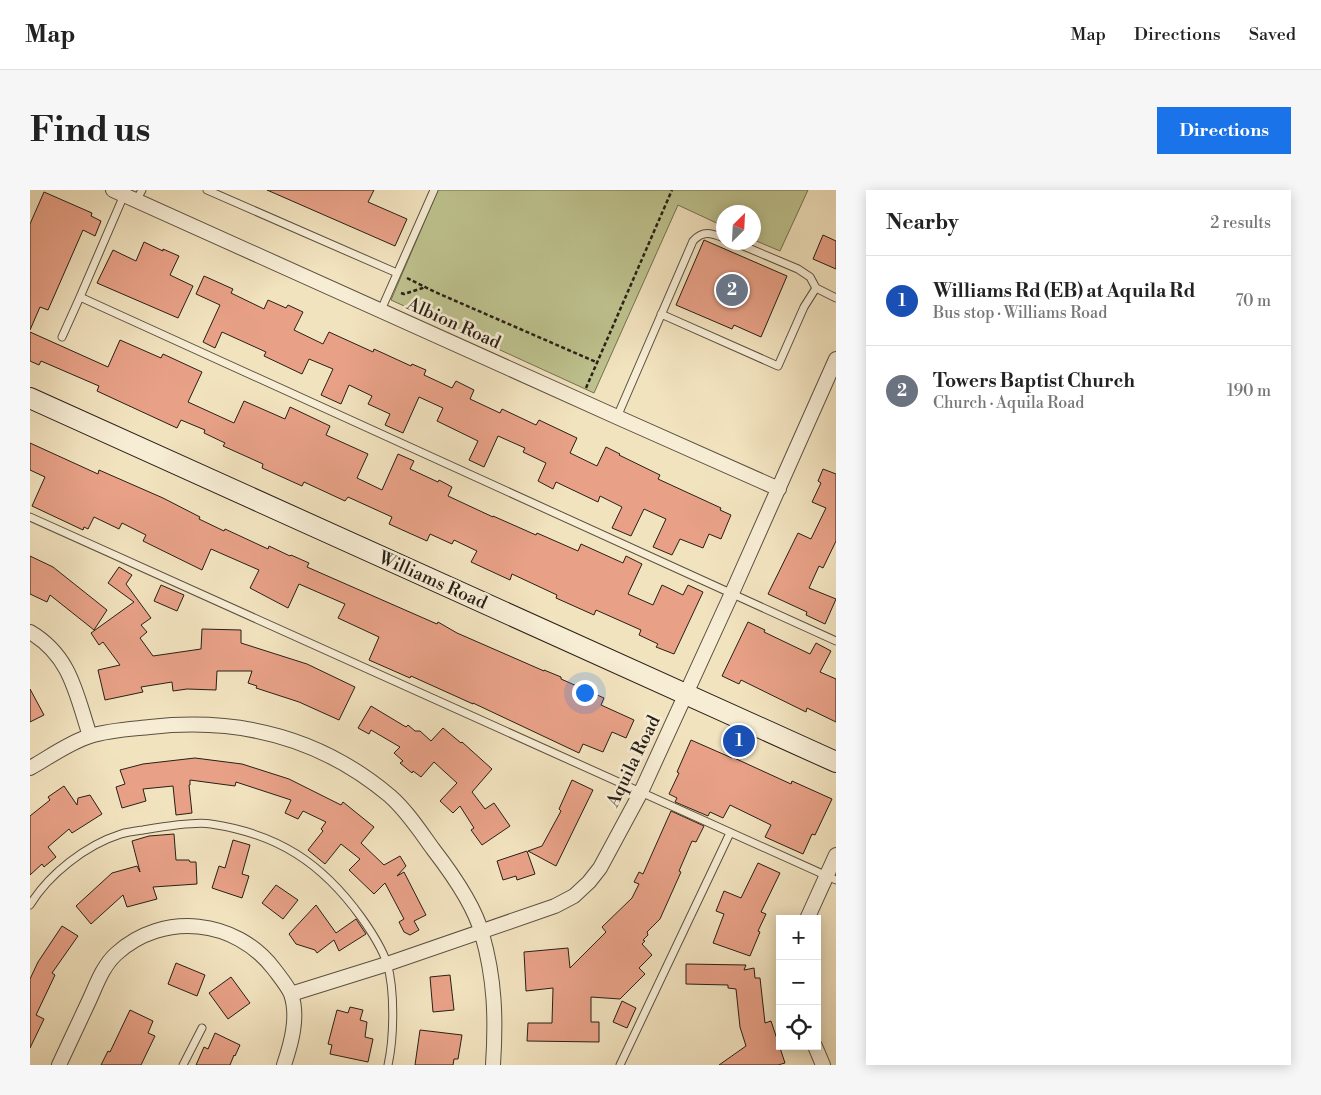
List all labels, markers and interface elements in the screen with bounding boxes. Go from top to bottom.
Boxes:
text: Map [25,20,75,50]
text: Map [1070,23,1106,46]
text: Directions [1134,23,1221,46]
text: Saved [1249,23,1296,46]
button: Directions [1157,107,1291,154]
text: Find us [30,109,150,152]
north arrow [716,205,761,250]
text: Nearby [886,210,959,236]
text: 2 results [1210,213,1271,233]
pin: 2 [716,271,748,309]
text: Williams Rd (EB) at Aquila Rd [933,279,1195,303]
text: 1 [898,291,906,311]
text: 70 m [1235,291,1271,311]
street label: Albion Road [402,292,505,355]
text: Bus stop · Williams Road [933,303,1107,323]
text: Towers Baptist Church [933,369,1135,393]
text: 2 [897,381,907,401]
text: 190 m [1227,381,1271,401]
text: Church · Aquila Road [933,393,1084,413]
street label: Williams Road [374,546,491,615]
your location [572,680,598,706]
street label: Aquila Road [601,711,666,812]
pin: 1 [723,722,755,760]
map controls [776,915,821,1050]
button: + [776,915,821,960]
button: − [776,960,821,1005]
button: locate [776,1005,821,1050]

